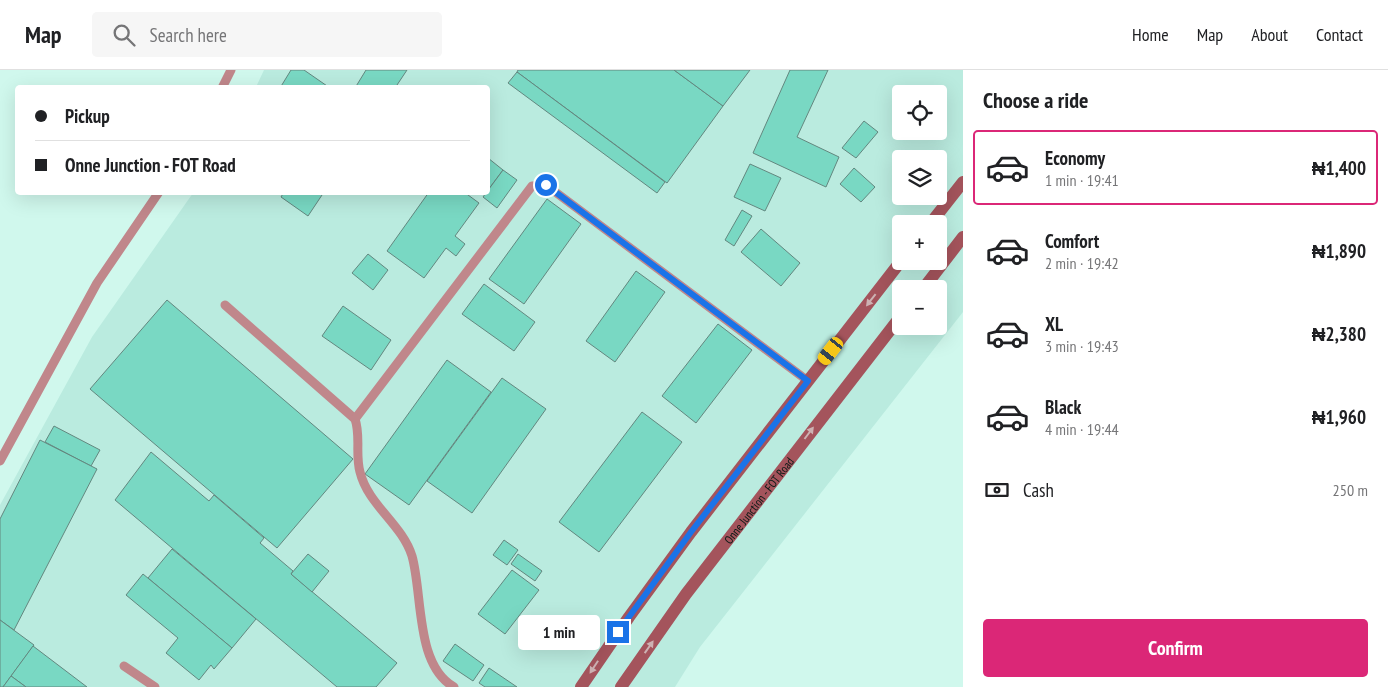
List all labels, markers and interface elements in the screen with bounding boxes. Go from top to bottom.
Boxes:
search box [92,12,442,57]
text: Map [25,19,62,50]
icon: search [110,21,138,49]
text: Search here [150,23,227,47]
text: Home [1132,23,1169,46]
text: Map [1197,23,1223,46]
text: About [1251,23,1288,46]
text: Contact [1316,23,1363,46]
map controls [892,85,947,335]
button: locate [892,85,947,140]
text: Choose a ride [983,86,1088,114]
text: Pickup [65,104,110,128]
icon: car [985,145,1030,190]
text: Economy [1045,146,1105,170]
button: layers [892,150,947,205]
text: Onne Junction - FOT Road [65,153,236,177]
text: ₦1,400 [1312,156,1366,180]
text: 1 min · 19:41 [1045,170,1119,190]
route start [535,174,557,196]
button: + [892,215,947,270]
icon: car [985,228,1030,273]
text: Comfort [1045,229,1099,253]
text: ₦1,890 [1312,239,1366,263]
text: 2 min · 19:42 [1045,253,1119,273]
button: − [892,280,947,335]
one-way arrow [866,293,877,306]
icon: car [985,311,1030,356]
text: XL [1045,312,1063,336]
text: ₦2,380 [1312,322,1366,346]
car [815,335,846,367]
text: 3 min · 19:43 [1045,336,1119,356]
icon: car [985,394,1030,439]
text: Black [1045,395,1081,419]
text: ₦1,960 [1312,405,1366,429]
text: 4 min · 19:44 [1045,419,1119,439]
one-way arrow [804,427,815,440]
street label: Onne Junction - FOT Road [720,454,797,547]
icon: cash [983,476,1011,504]
text: Cash [1023,478,1054,502]
text: 250 m [1333,480,1368,500]
callout: 1 min [518,614,600,650]
button: Confirm [983,619,1368,677]
route end [607,621,629,643]
text: 1 min [543,622,575,642]
one-way arrow [644,640,654,654]
one-way arrow [589,660,599,673]

